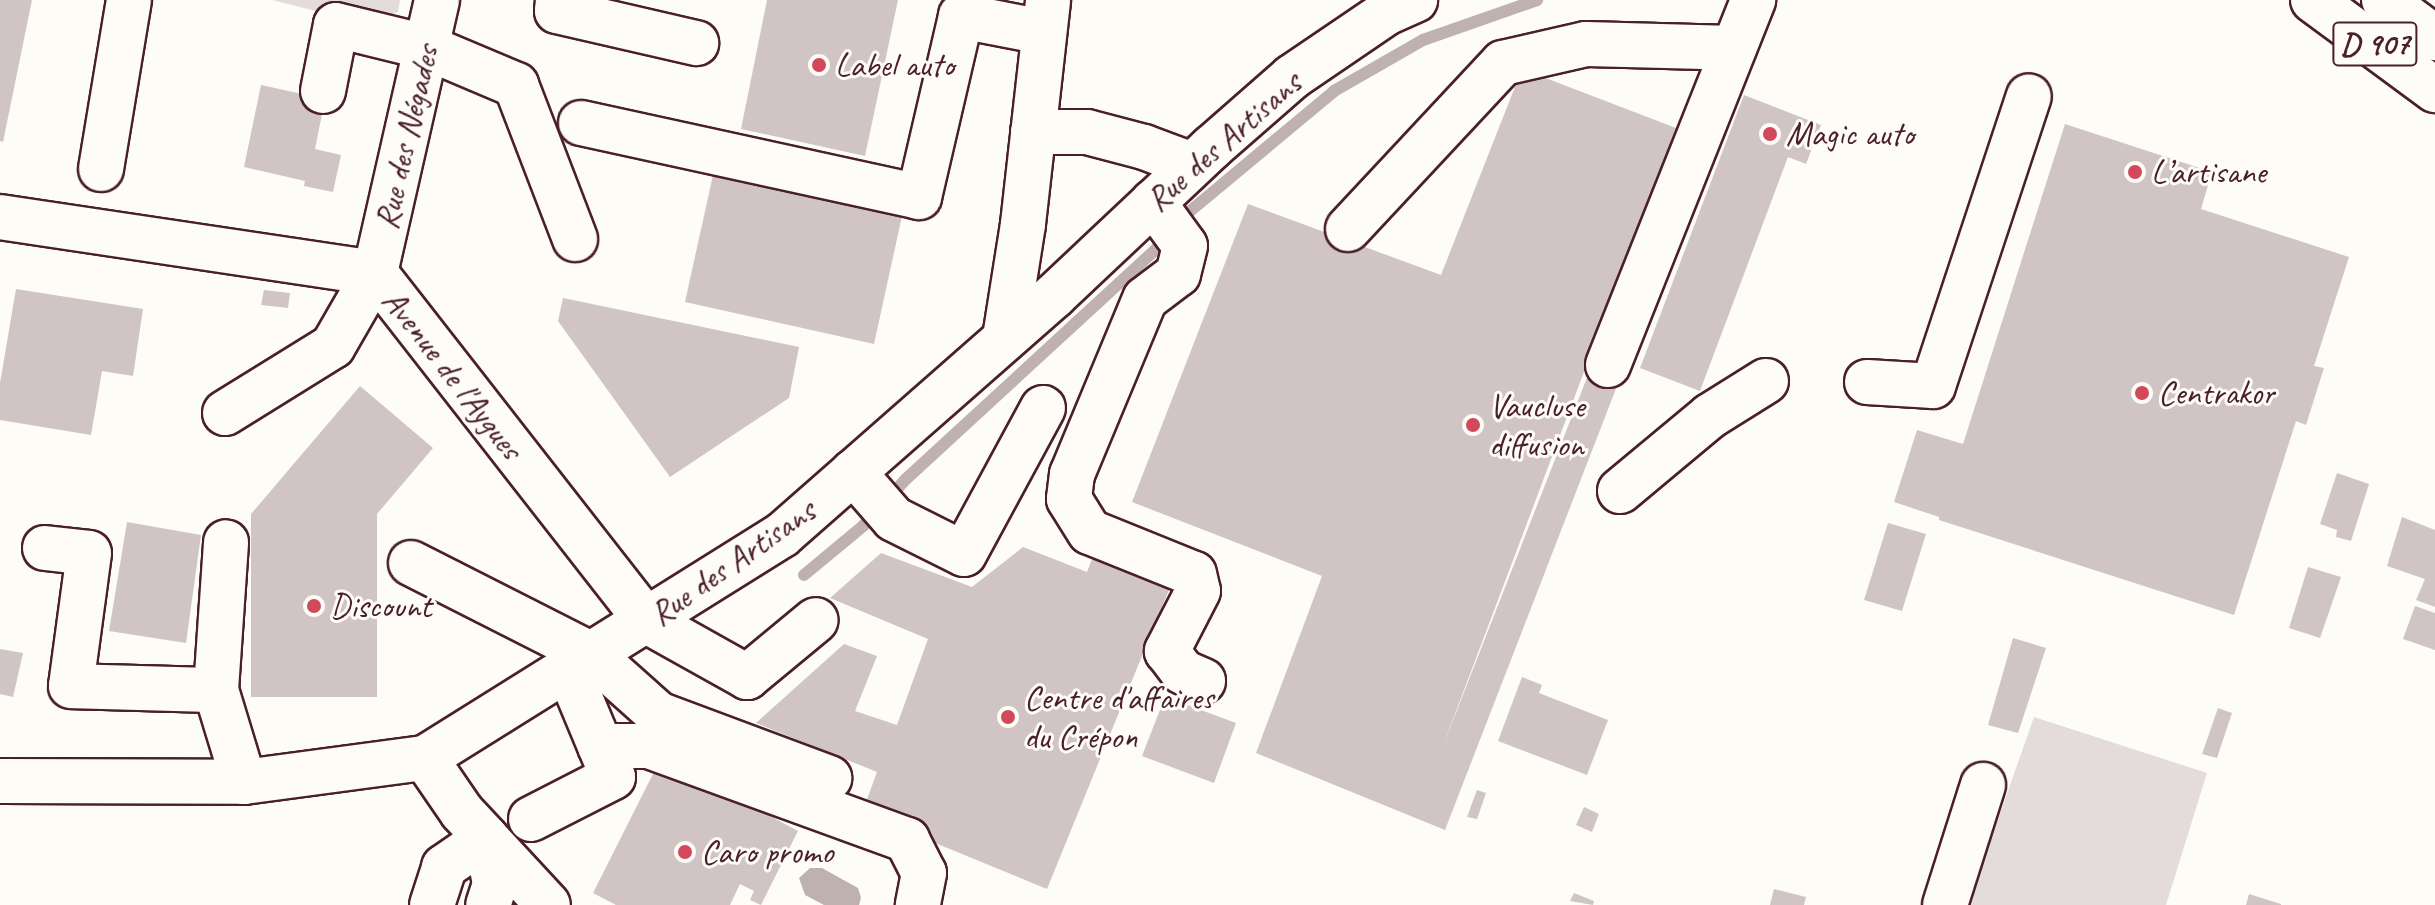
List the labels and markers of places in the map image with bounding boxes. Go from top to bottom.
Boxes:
place label: Label auto [835,45,955,85]
marker: Label auto [810,56,828,74]
place label: Magic auto [1786,114,1915,154]
marker: Magic auto [1761,125,1779,143]
place label: L’artisane [2151,152,2266,192]
marker: L’artisane [2126,163,2144,181]
place label: Centrakor [2158,373,2274,413]
marker: Centrakor [2133,384,2151,402]
place label: Vaucluse diffusion [1489,385,1584,464]
marker: Vaucluse diffusion [1464,416,1482,434]
place label: Discount [330,586,431,626]
marker: Discount [305,597,323,615]
place label: Centre d'affaires du Crépon [1024,677,1213,756]
marker: Centre d'affaires du Crépon [999,708,1017,726]
place label: Caro promo [701,832,833,872]
marker: Caro promo [676,843,694,861]

